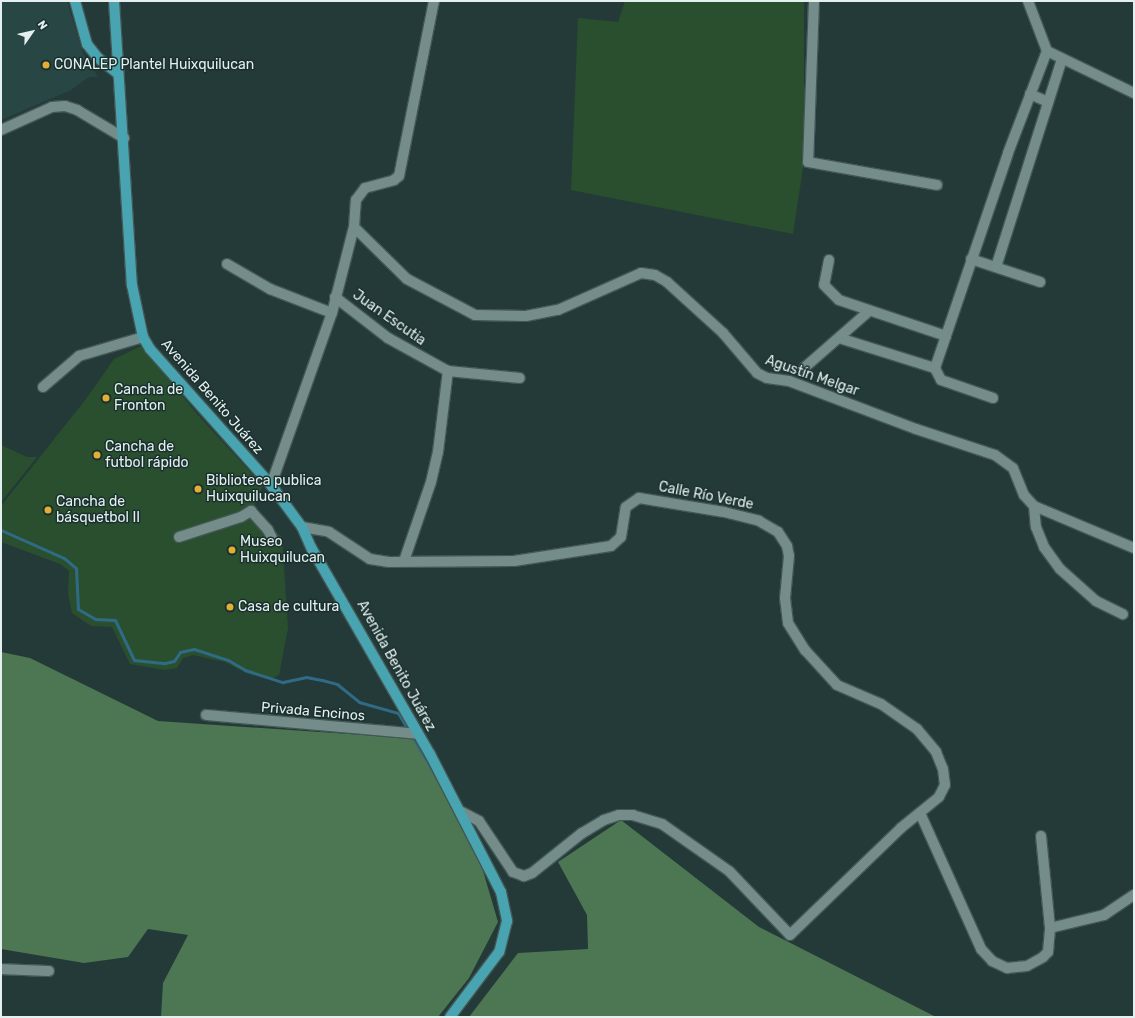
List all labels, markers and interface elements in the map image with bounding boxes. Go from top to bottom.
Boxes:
north arrow [12,12,52,52]
text: N [35,18,50,32]
place label: CONALEP Plantel Huixquilucan [54,57,254,73]
marker: CONALEP Plantel Huixquilucan [41,60,51,70]
street label: Juan Escutia [349,287,429,349]
street label: Avenida Benito Juárez [158,336,266,458]
street label: Agustín Melgar [763,352,861,400]
place label: Cancha de Fronton [114,382,183,414]
marker: Cancha de Fronton [101,393,111,403]
place label: Cancha de futbol rápido [105,439,189,472]
marker: Cancha de futbol rápido [92,450,102,460]
place label: Biblioteca publica Huixquilucan [206,473,321,506]
street label: Calle Río Verde [657,479,755,513]
marker: Biblioteca publica Huixquilucan [193,484,203,494]
place label: Cancha de básquetbol II [56,494,140,526]
marker: Cancha de básquetbol II [43,505,53,515]
place label: Museo Huixquilucan [240,534,325,566]
marker: Museo Huixquilucan [227,545,237,555]
street label: Avenida Benito Juárez [353,598,439,734]
place label: Casa de cultura [238,599,339,615]
marker: Casa de cultura [225,602,235,612]
street label: Privada Encinos [260,699,366,725]

